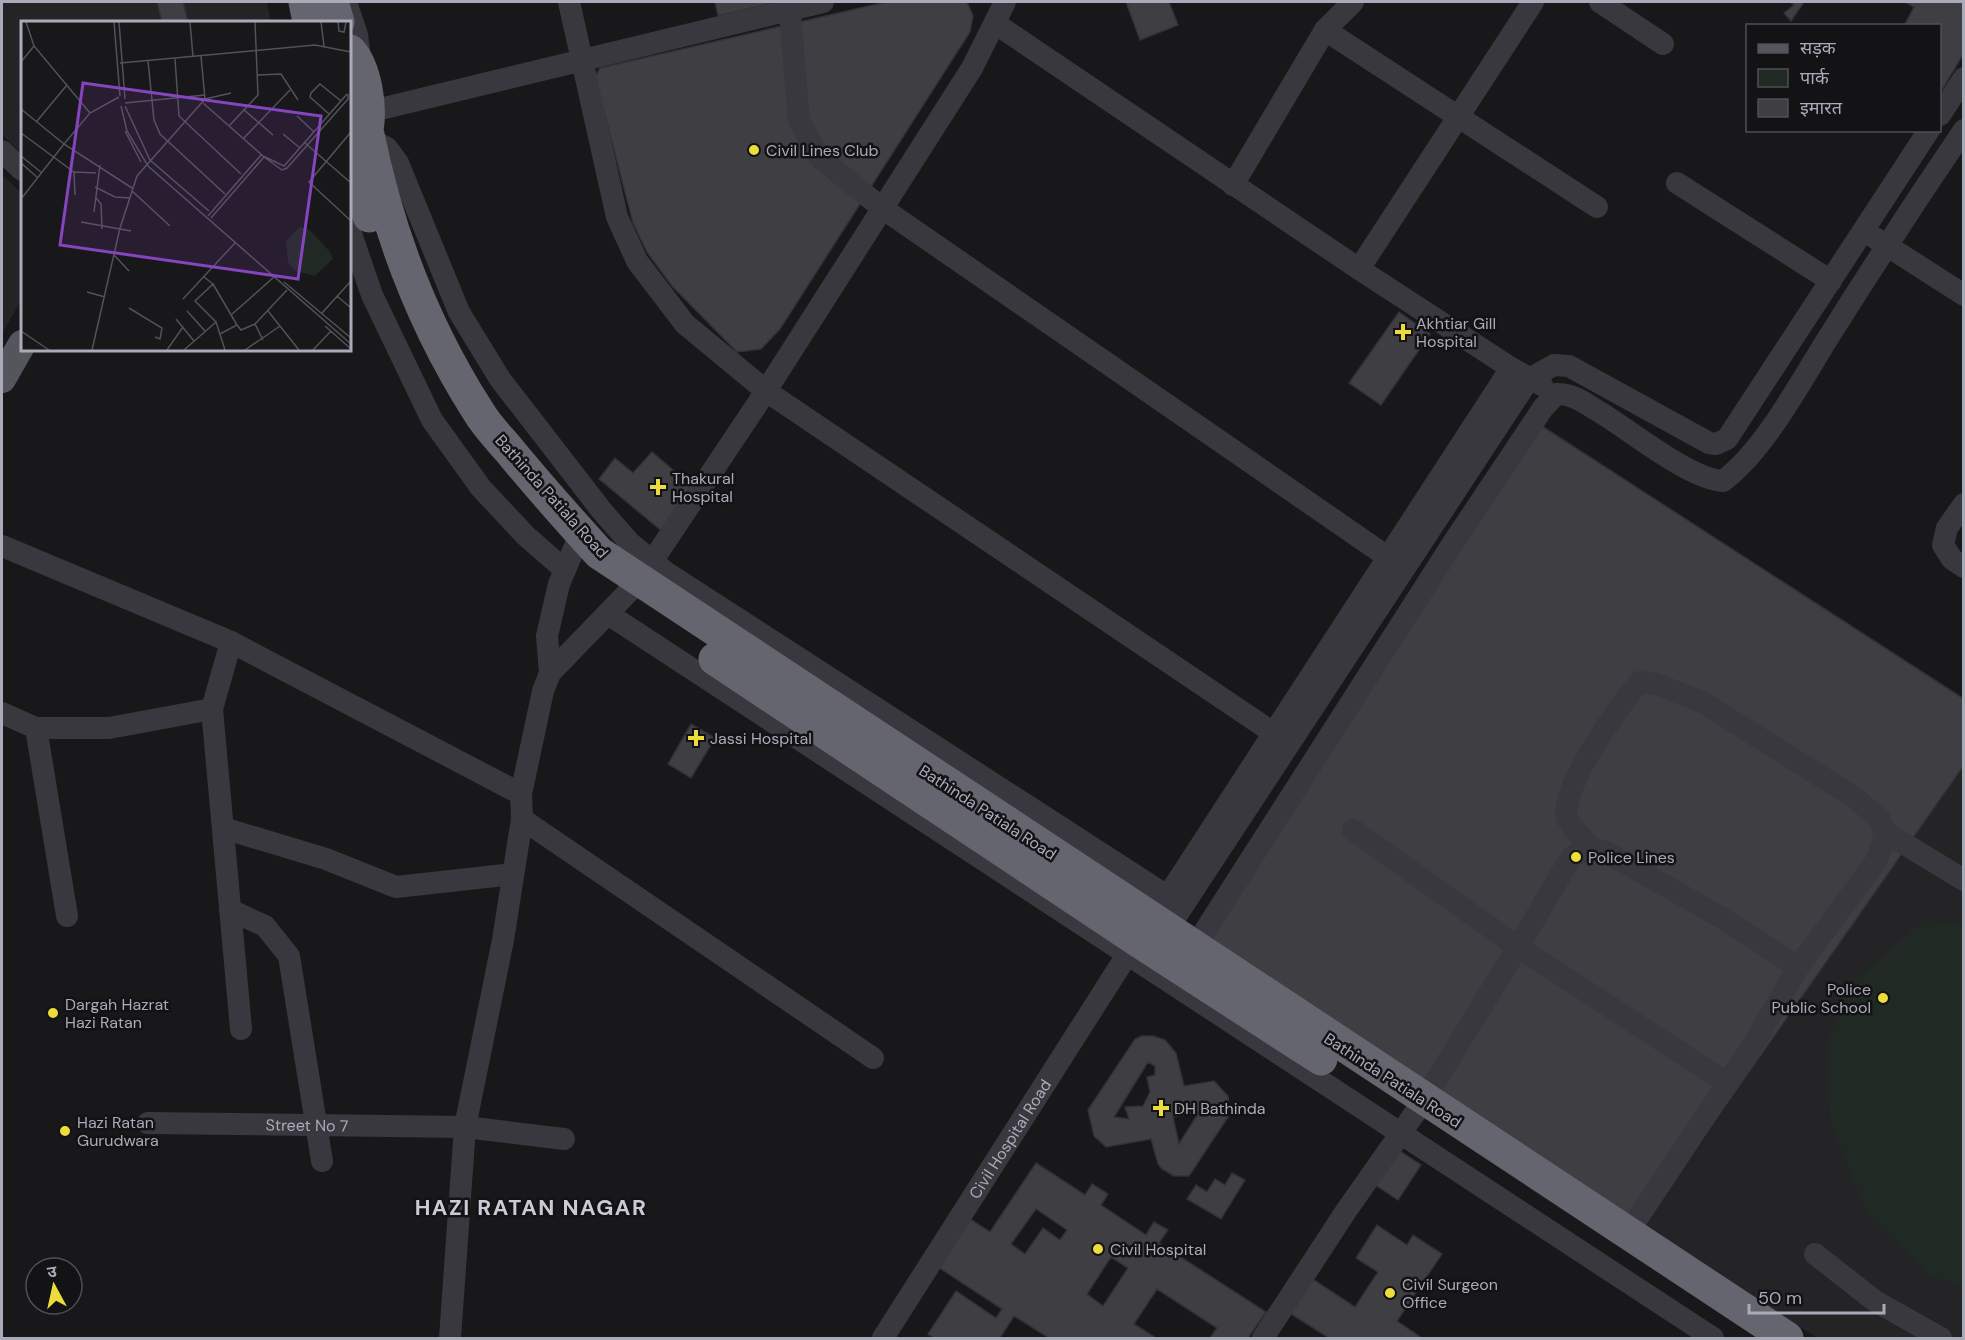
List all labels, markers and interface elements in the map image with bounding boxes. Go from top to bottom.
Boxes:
inset map [21,21,351,351]
legend [1746,24,1941,132]
text: सड़क [1800,36,1837,60]
text: पार्क [1800,66,1830,90]
text: इमारत [1800,96,1843,120]
place label: Civil Lines Club [766,140,878,161]
marker: Civil Lines Club [747,143,761,157]
place label: Akhtiar Gill Hospital [1416,313,1496,352]
marker: Akhtiar Gill Hospital [1394,323,1412,341]
street label: Bathinda Patiala Road [490,430,613,563]
place label: Thakural Hospital [672,468,734,507]
marker: Thakural Hospital [649,478,667,496]
place label: Jassi Hospital [710,728,812,749]
marker: Jassi Hospital [687,729,705,747]
street label: Bathinda Patiala Road [915,760,1060,865]
place label: Police Lines [1588,847,1675,868]
marker: Police Lines [1569,850,1583,864]
place label: Police Public School [1772,979,1871,1018]
marker: Police Public School [1876,991,1890,1005]
place label: Dargah Hazrat Hazi Ratan [65,994,169,1033]
marker: Dargah Hazrat Hazi Ratan [46,1006,60,1020]
street label: Bathinda Patiala Road [1320,1028,1465,1133]
street label: Civil Hospital Road [964,1075,1056,1203]
place label: DH Bathinda [1174,1098,1266,1119]
marker: DH Bathinda [1152,1099,1170,1117]
place label: Hazi Ratan Gurudwara [77,1112,159,1151]
street label: Street No 7 [265,1114,349,1137]
marker: Hazi Ratan Gurudwara [58,1124,72,1138]
district label: HAZI RATAN NAGAR [415,1193,647,1222]
place label: Civil Hospital [1110,1239,1206,1260]
marker: Civil Hospital [1091,1242,1105,1256]
north arrow [24,1256,84,1316]
text: उ [46,1261,59,1283]
place label: Civil Surgeon Office [1402,1274,1498,1313]
scale bar [1749,1277,1884,1315]
marker: Civil Surgeon Office [1383,1286,1397,1300]
text: 50 m [1758,1286,1802,1310]

